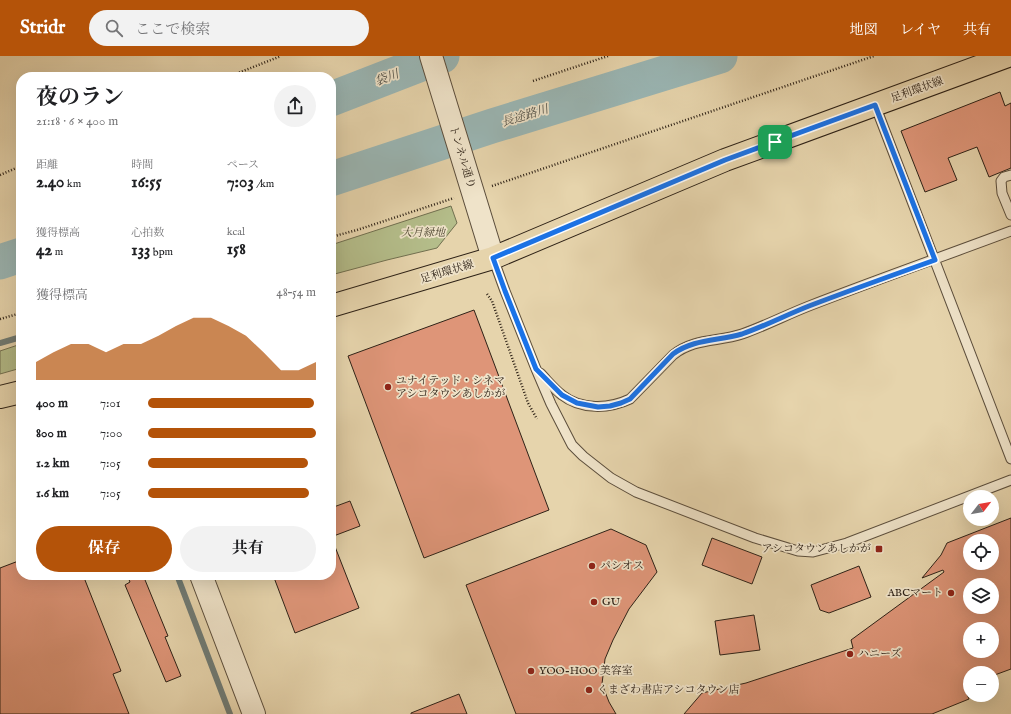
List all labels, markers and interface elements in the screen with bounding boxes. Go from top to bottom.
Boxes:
search box [89,10,369,46]
text: Stridr [20,16,65,40]
icon: search [103,17,125,39]
text: ここで検索 [135,20,210,39]
text: 地図 [850,21,878,39]
text: レイヤ [900,21,941,39]
text: 共有 [963,21,991,39]
water label: 袋川 [373,66,403,89]
street label: 足利環状線 [889,74,945,106]
text: 夜のラン [36,84,124,112]
button: share [274,85,316,127]
water label: 長途路川 [500,101,552,130]
text: 21:18 · 6 × 400 m [36,113,118,130]
street label: トンネル通り [446,124,478,190]
pin [758,125,792,159]
icon: arrive [764,131,786,153]
text: 距離 [36,158,58,172]
text: 時間 [131,158,153,172]
text: ペース [227,158,259,172]
text: 2.40 [36,172,64,193]
text: 16:55 [131,172,162,193]
text: 7:03 [227,172,254,193]
text: km [64,177,81,191]
text: /km [254,177,274,191]
text: kcal [227,225,245,239]
text: 獲得標高 [36,226,80,240]
text: 心拍数 [131,226,164,240]
park label: 大月緑地 [401,226,446,240]
text: 158 [227,239,246,260]
text: 42 [36,240,52,261]
text: 133 [131,240,150,261]
text: m [52,245,63,259]
text: bpm [150,245,173,259]
street label: 足利環状線 [419,257,475,287]
text: 48–54 m [276,284,316,301]
text: 獲得標高 [36,287,88,304]
place label: ユナイテッド・シネマ アシコタウンあしかが [396,374,506,401]
marker: ユナイテッド・シネマ アシコタウンあしかが [383,382,393,392]
text: 400 m [36,395,68,412]
text: 7:01 [100,395,121,412]
text: 800 m [36,425,67,442]
text: 7:00 [100,425,122,442]
text: 1.2 km [36,455,70,472]
text: 7:05 [100,455,121,472]
text: 1.6 km [36,485,69,502]
text: 7:05 [100,485,121,502]
north arrow [963,490,999,526]
map controls [963,490,999,702]
button: 保存 [36,526,172,572]
button: 共有 [180,526,316,572]
button: locate [963,534,999,570]
place label: アシコタウンあしかが [761,542,871,556]
marker: アシコタウンあしかが [874,544,884,554]
place label: パシオス [600,559,644,573]
marker: パシオス [587,561,597,571]
button: layers [963,578,999,614]
place label: ABCマート [886,586,943,600]
marker: ABCマート [946,588,956,598]
place label: GU [602,595,621,609]
marker: GU [589,597,599,607]
button: + [963,622,999,658]
place label: ハニーズ [858,647,901,661]
marker: ハニーズ [845,649,855,659]
place label: YOO-HOO 美容室 [539,664,633,678]
marker: YOO-HOO 美容室 [526,666,536,676]
button: − [963,666,999,702]
place label: くまざわ書店アシコタウン店 [597,683,740,697]
marker: くまざわ書店アシコタウン店 [584,685,594,695]

